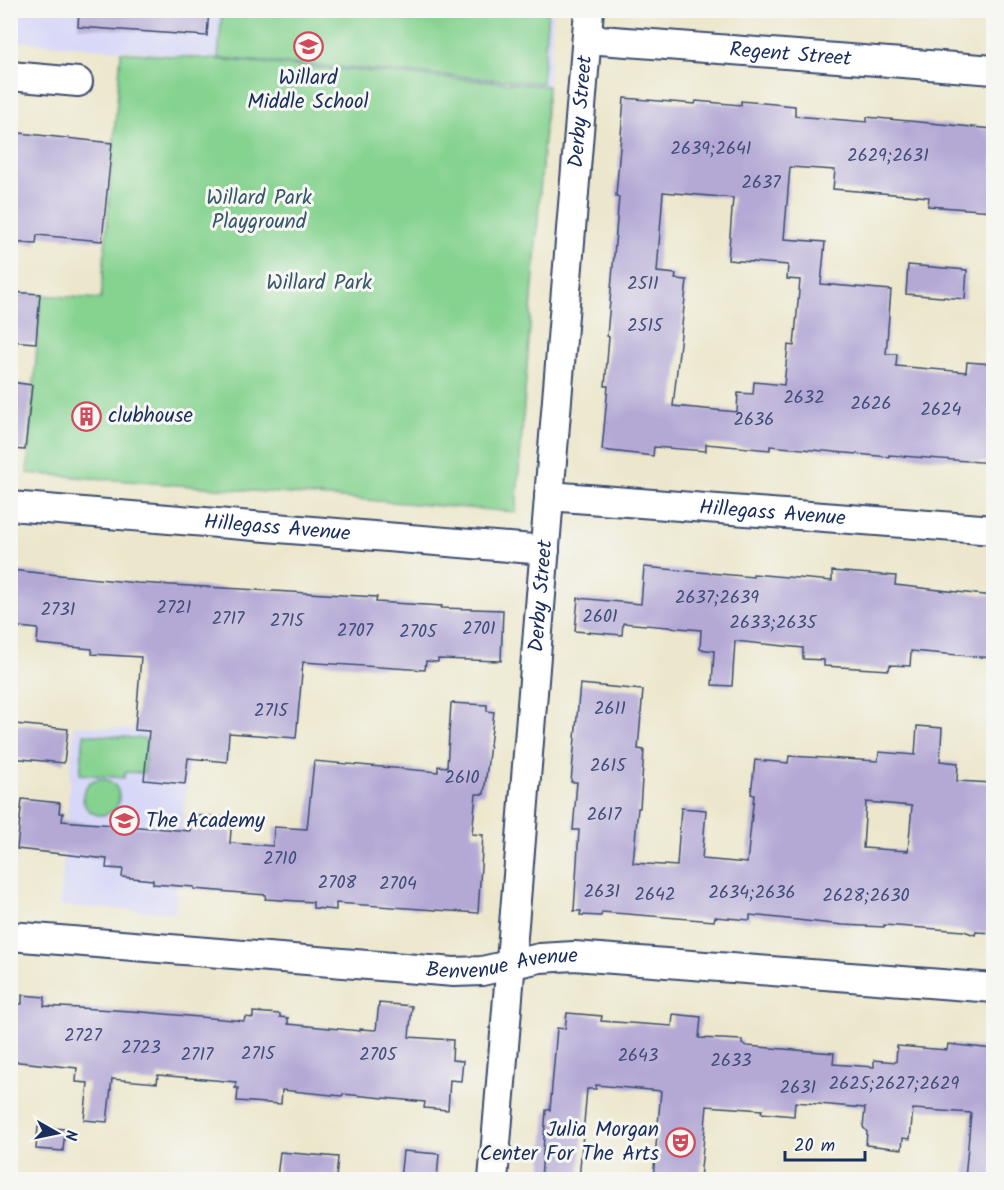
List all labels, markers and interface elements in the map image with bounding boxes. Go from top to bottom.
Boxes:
school or university icon: Willard Middle School [292,31,324,63]
street label: Regent Street [728,33,853,76]
street label: Derby Street [560,53,602,169]
place label: Willard Middle School [247,62,369,119]
house number: 2639;2641 [670,135,752,164]
house number: 2629;2631 [847,142,929,171]
house number: 2637 [741,169,781,198]
park label: Willard Park Playground [206,182,312,239]
park label: Willard Park [266,267,372,300]
house number: 2511 [627,270,659,299]
house number: 2515 [627,312,664,341]
house number: 2632 [783,384,825,413]
house number: 2626 [851,390,891,419]
house number: 2624 [921,396,962,425]
building icon: clubhouse [71,400,103,432]
place label: clubhouse [108,400,193,433]
house number: 2636 [734,406,774,435]
street label: Hillegass Avenue [698,491,847,535]
street label: Hillegass Avenue [203,506,352,550]
street label: Derby Street [520,538,562,653]
house number: 2637;2639 [675,584,759,613]
house number: 2721 [157,594,191,623]
house number: 2731 [41,596,75,625]
house number: 2601 [582,603,618,632]
house number: 2717 [212,605,245,634]
house number: 2715 [270,607,305,636]
house number: 2633;2635 [730,609,818,638]
house number: 2701 [462,615,496,644]
house number: 2707 [337,617,374,646]
house number: 2705 [399,618,438,647]
house number: 2611 [594,695,626,724]
house number: 2715 [254,697,289,726]
house number: 2615 [590,752,627,781]
house number: 2610 [444,764,480,793]
house number: 2617 [587,801,622,830]
school or university icon: The Academy [109,805,141,837]
place label: The Academy [146,805,265,838]
house number: 2710 [263,845,297,874]
house number: 2708 [318,869,356,898]
house number: 2704 [379,870,417,899]
house number: 2631 [584,878,620,907]
house number: 2634;2636 [709,879,795,908]
house number: 2642 [635,881,675,910]
house number: 2628;2630 [822,882,910,911]
street label: Benvenue Avenue [425,939,579,989]
house number: 2727 [64,1022,102,1051]
house number: 2723 [121,1034,161,1063]
house number: 2715 [241,1040,276,1069]
house number: 2717 [181,1041,214,1070]
house number: 2705 [359,1041,398,1070]
house number: 2643 [618,1042,658,1071]
house number: 2633 [710,1047,752,1076]
house number: 2625;2627;2629 [829,1070,959,1099]
house number: 2631 [780,1074,816,1103]
north arrow [27,1103,87,1163]
place label: Julia Morgan Center For The Arts [480,1114,659,1171]
scale bar [785,1124,864,1162]
theatre icon: Julia Morgan Center For The Arts [664,1126,696,1158]
text: N [57,1128,83,1142]
text: 20 m [794,1132,835,1161]

